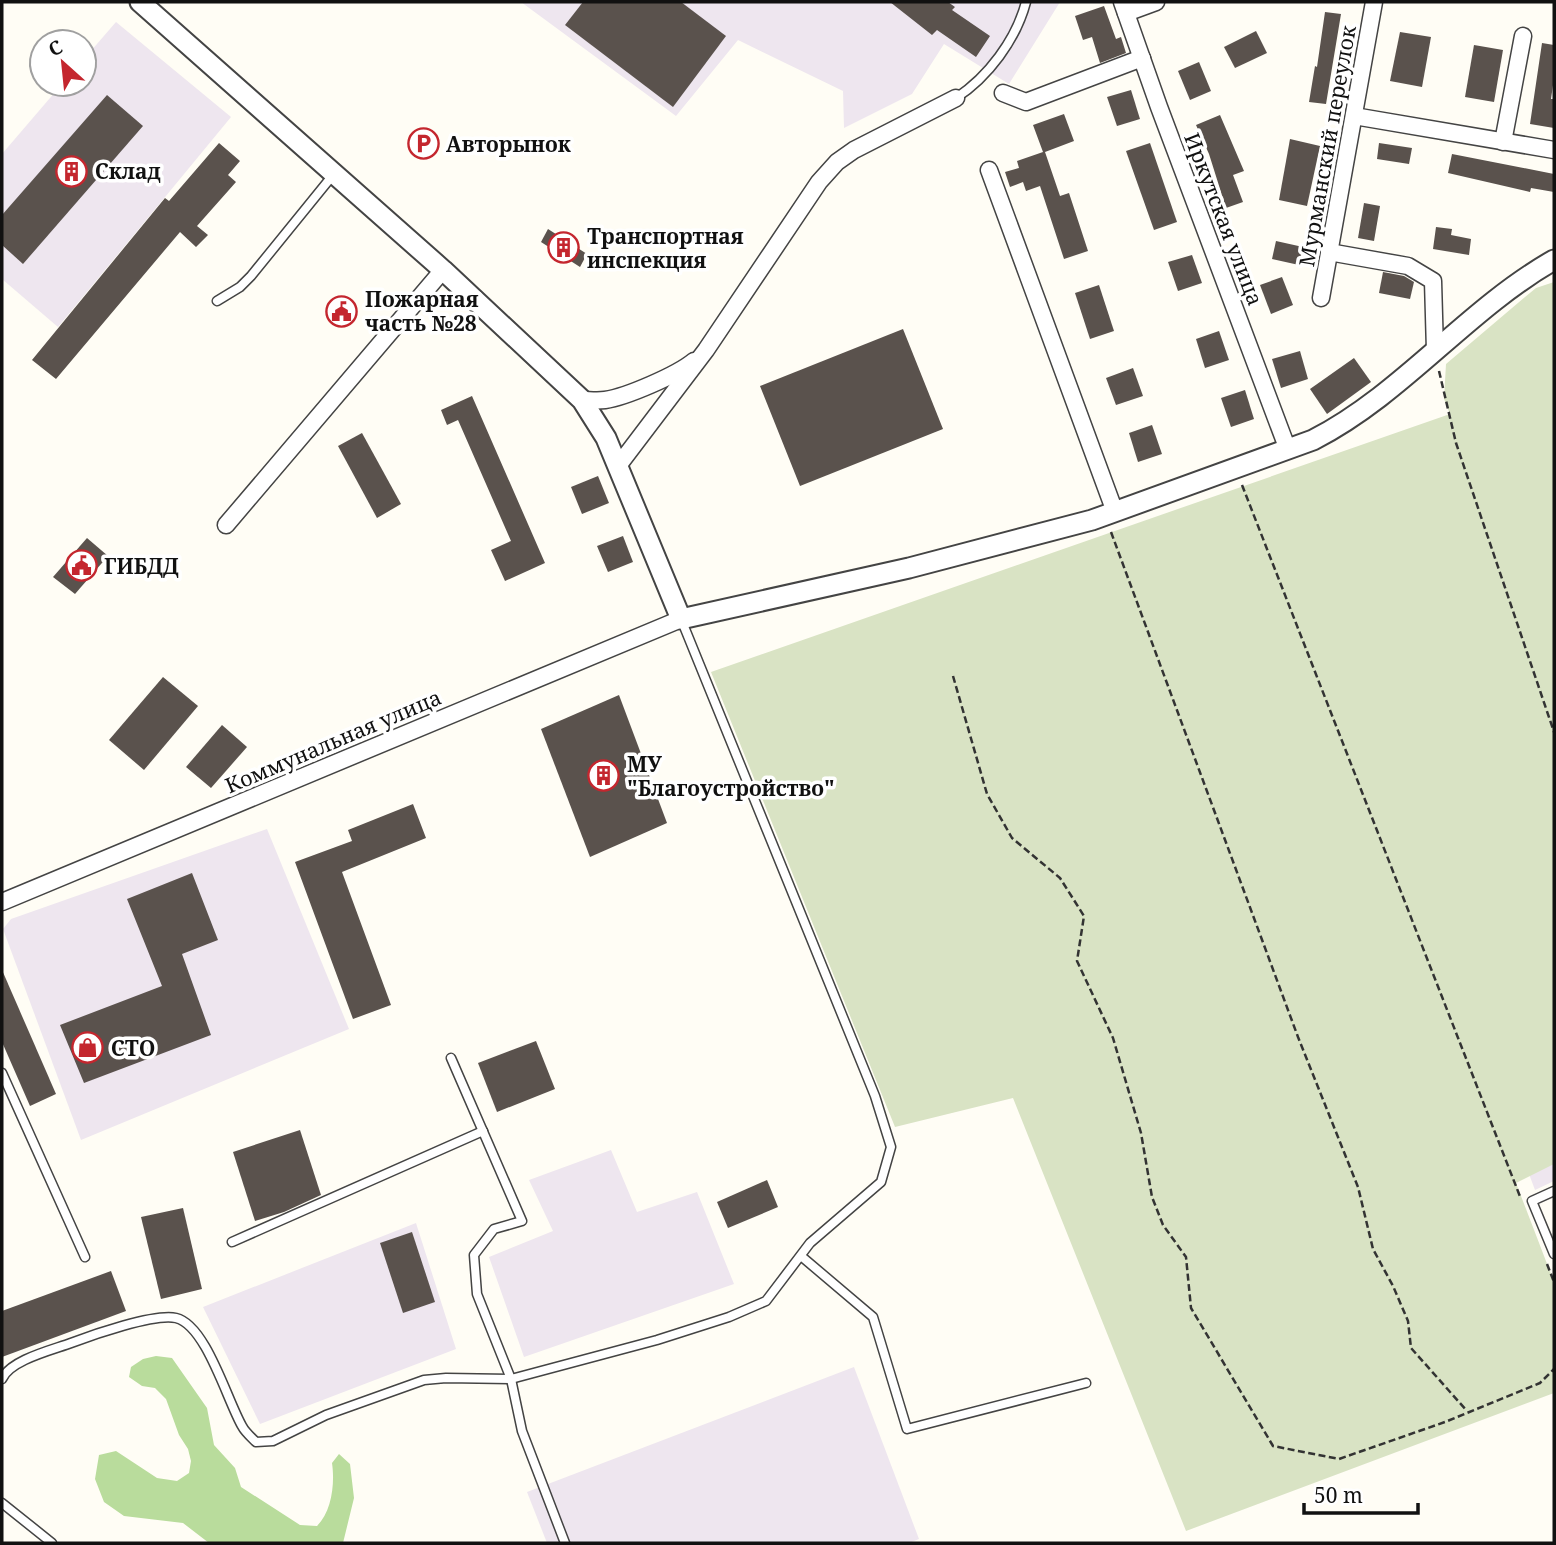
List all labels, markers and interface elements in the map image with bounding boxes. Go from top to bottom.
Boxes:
street label: Мурманский переулок [1292,23,1362,269]
north arrow [28,28,98,98]
text: С [44,33,67,62]
parking icon: Авторынок [406,127,440,161]
street label: Иркутская улица [1178,129,1270,309]
place label: Авторынок [446,130,572,158]
building icon: Склад [55,154,89,188]
place label: Склад [95,157,161,185]
place label: Транспортная инспекция [587,222,744,274]
building icon: Транспортная инспекция [547,231,581,265]
place label: Пожарная часть №28 [365,285,479,337]
public building icon: Пожарная часть №28 [325,294,359,328]
public building icon: ГИБДД [64,549,98,583]
place label: ГИБДД [104,552,179,580]
street label: Коммунальная улица [221,683,445,799]
place label: МУ "Благоустройство" [627,750,835,802]
building icon: МУ "Благоустройство" [587,759,621,793]
shop icon: СТО [71,1031,105,1065]
place label: СТО [111,1034,155,1062]
scale bar [1304,1472,1418,1516]
text: 50 m [1314,1481,1363,1509]

